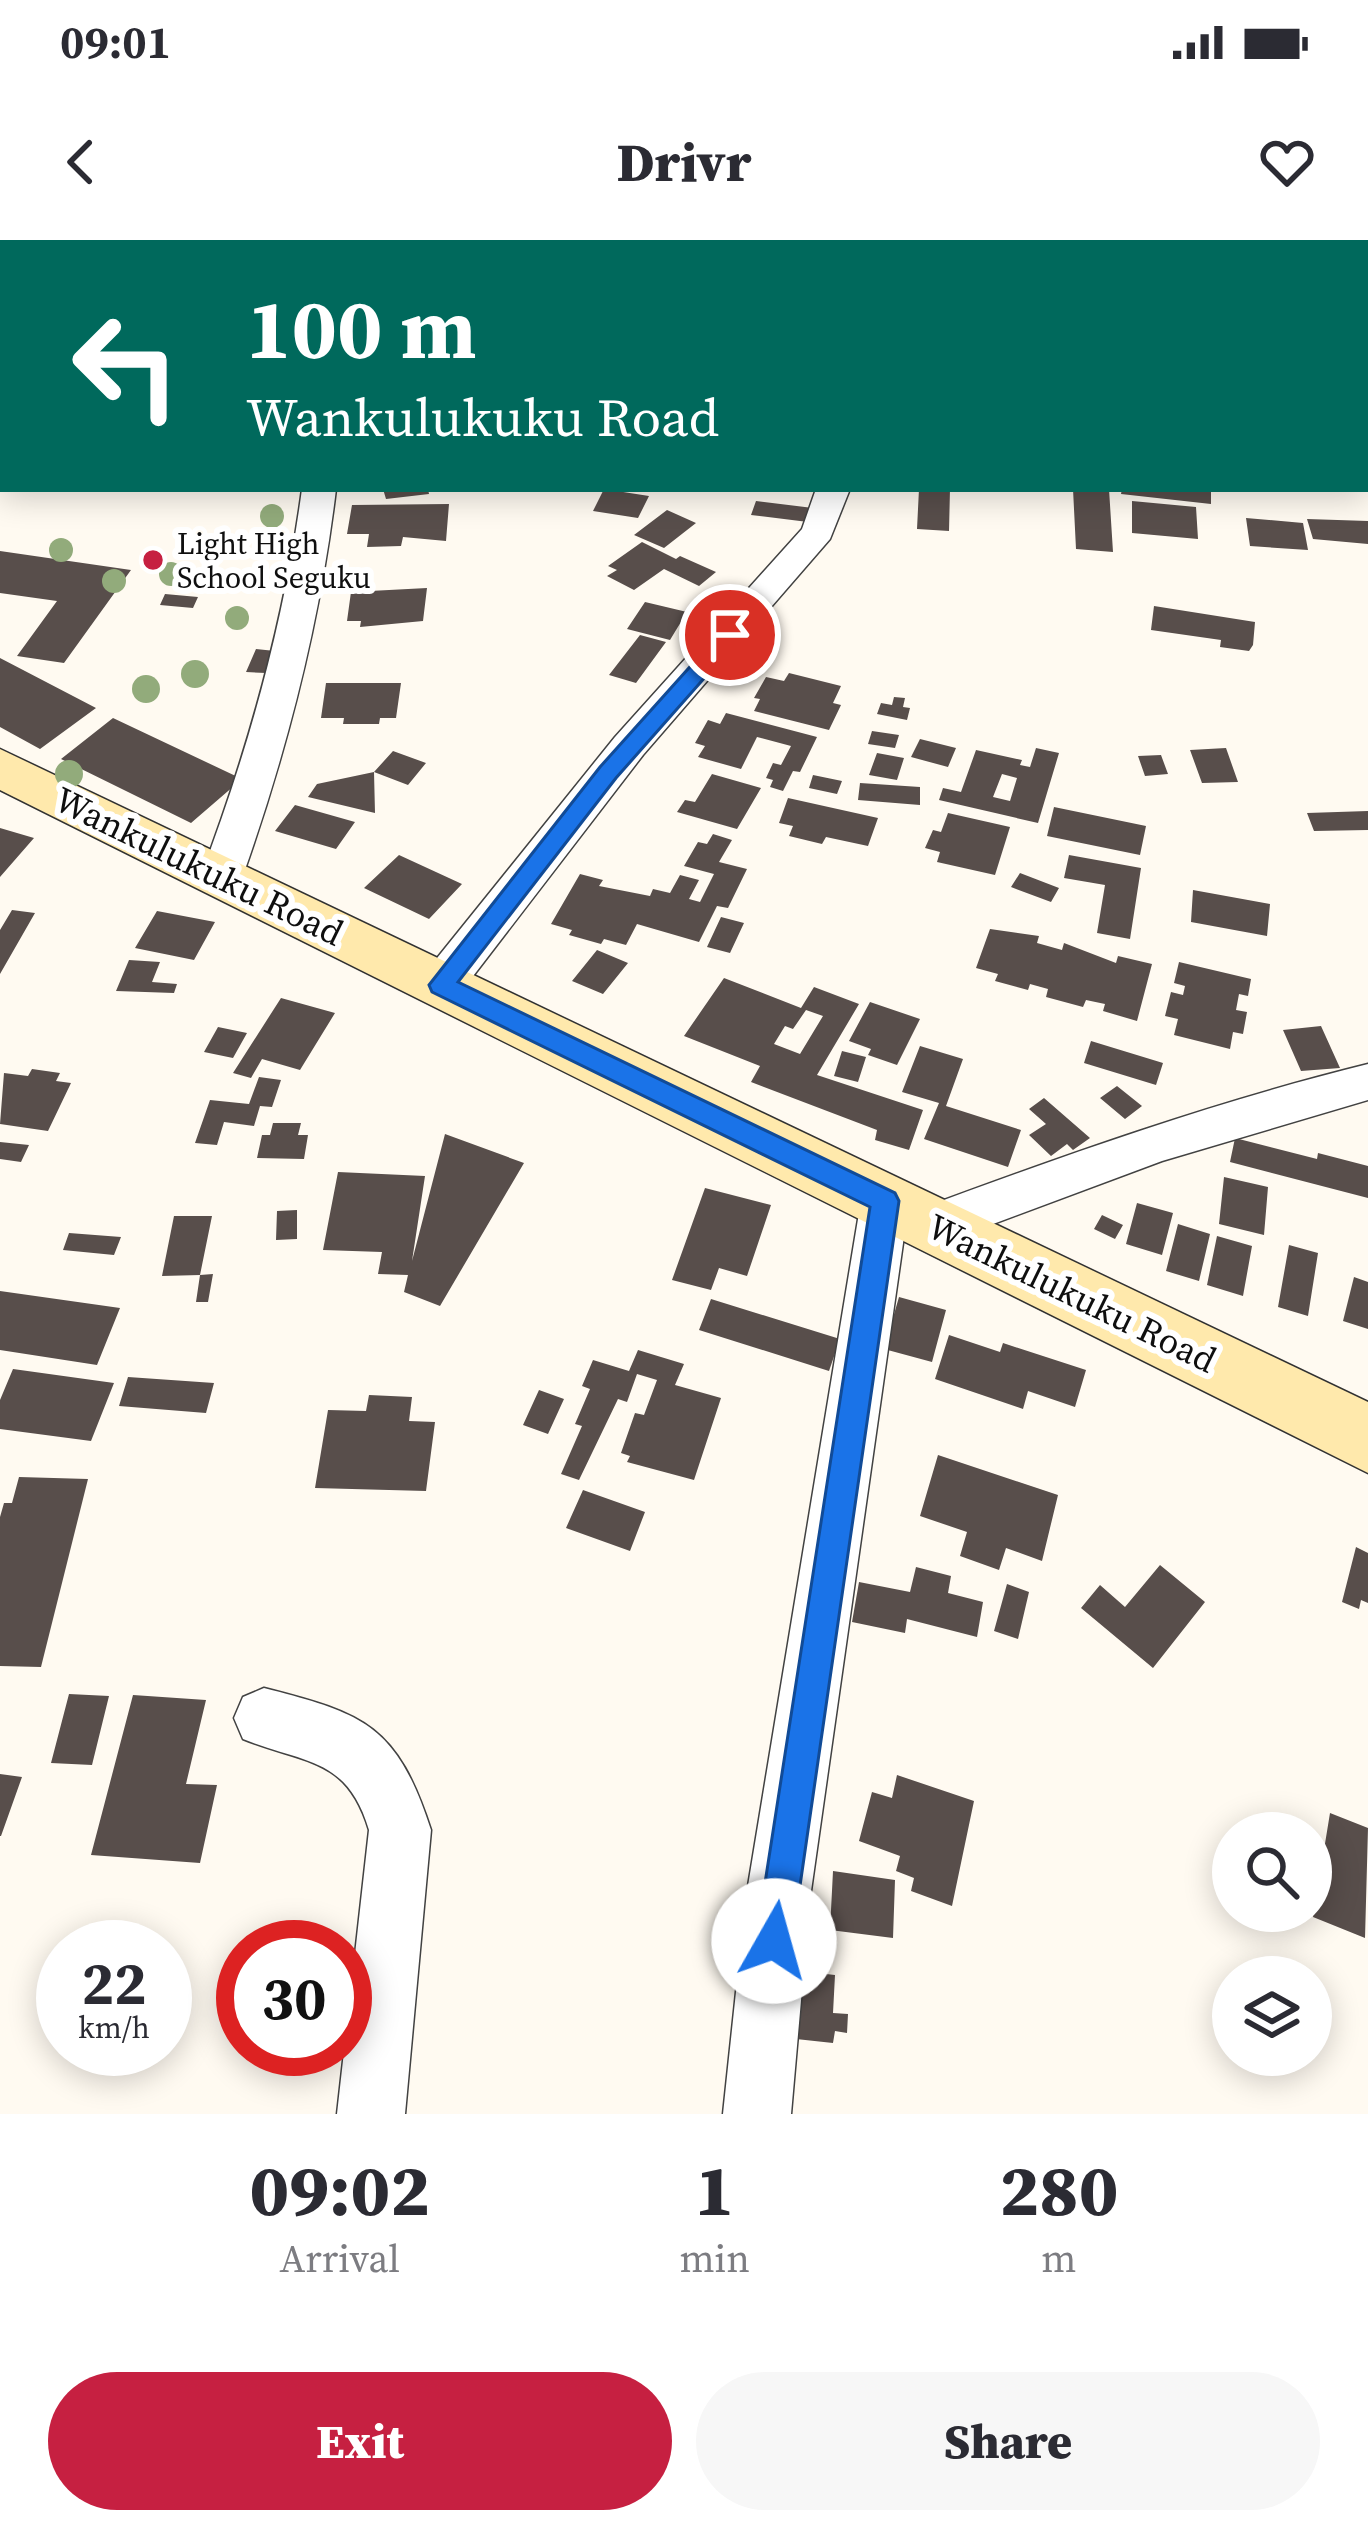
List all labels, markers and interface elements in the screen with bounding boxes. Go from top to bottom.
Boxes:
text: 09:01 [60,11,171,73]
text: Drivr [617,125,751,199]
icon: back [48,129,114,195]
icon: heart [1254,129,1320,195]
text: 100 m [246,271,477,386]
icon: left [48,288,204,444]
text: Wankulukuku Road [246,380,719,454]
place label: Light High School Seguku [177,523,371,598]
marker: Light High School Seguku [140,547,166,573]
pin [679,584,781,686]
icon: arrive [697,602,763,668]
street label: Wankulukuku Road [47,775,351,957]
street label: Wankulukuku Road [920,1202,1224,1384]
map controls [1212,1812,1332,2076]
button: search [1212,1812,1332,1932]
position arrow [711,1878,837,2004]
speed limit sign: 30 [216,1920,372,2076]
text: 22 [81,1942,147,2024]
button: layers [1212,1956,1332,2076]
text: km/h [78,2007,150,2048]
text: 09:02 [250,2140,430,2239]
text: 1 [695,2140,734,2239]
text: 280 [999,2140,1118,2239]
text: Arrival [279,2232,400,2285]
text: min [679,2232,750,2285]
text: m [1041,2232,1076,2285]
button: Exit [48,2372,672,2510]
button: Share [696,2372,1320,2510]

